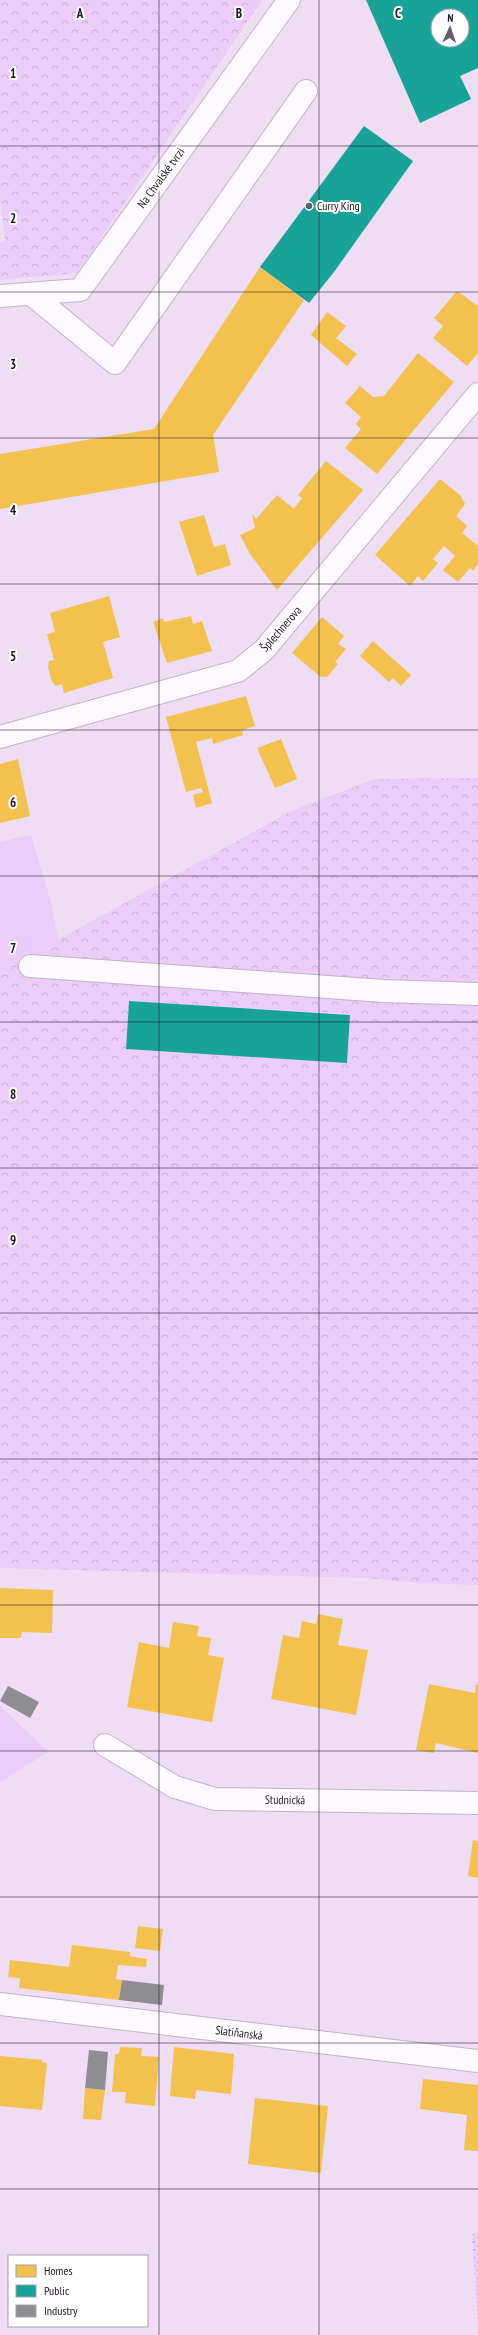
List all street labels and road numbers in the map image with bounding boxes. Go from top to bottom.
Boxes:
street label: Na Chvalské tvrzi [134,145,188,211]
street label: Šplechnerova [257,603,305,655]
street label: Studnická [265,1792,306,1807]
street label: Slatiňanská [215,2022,264,2043]

